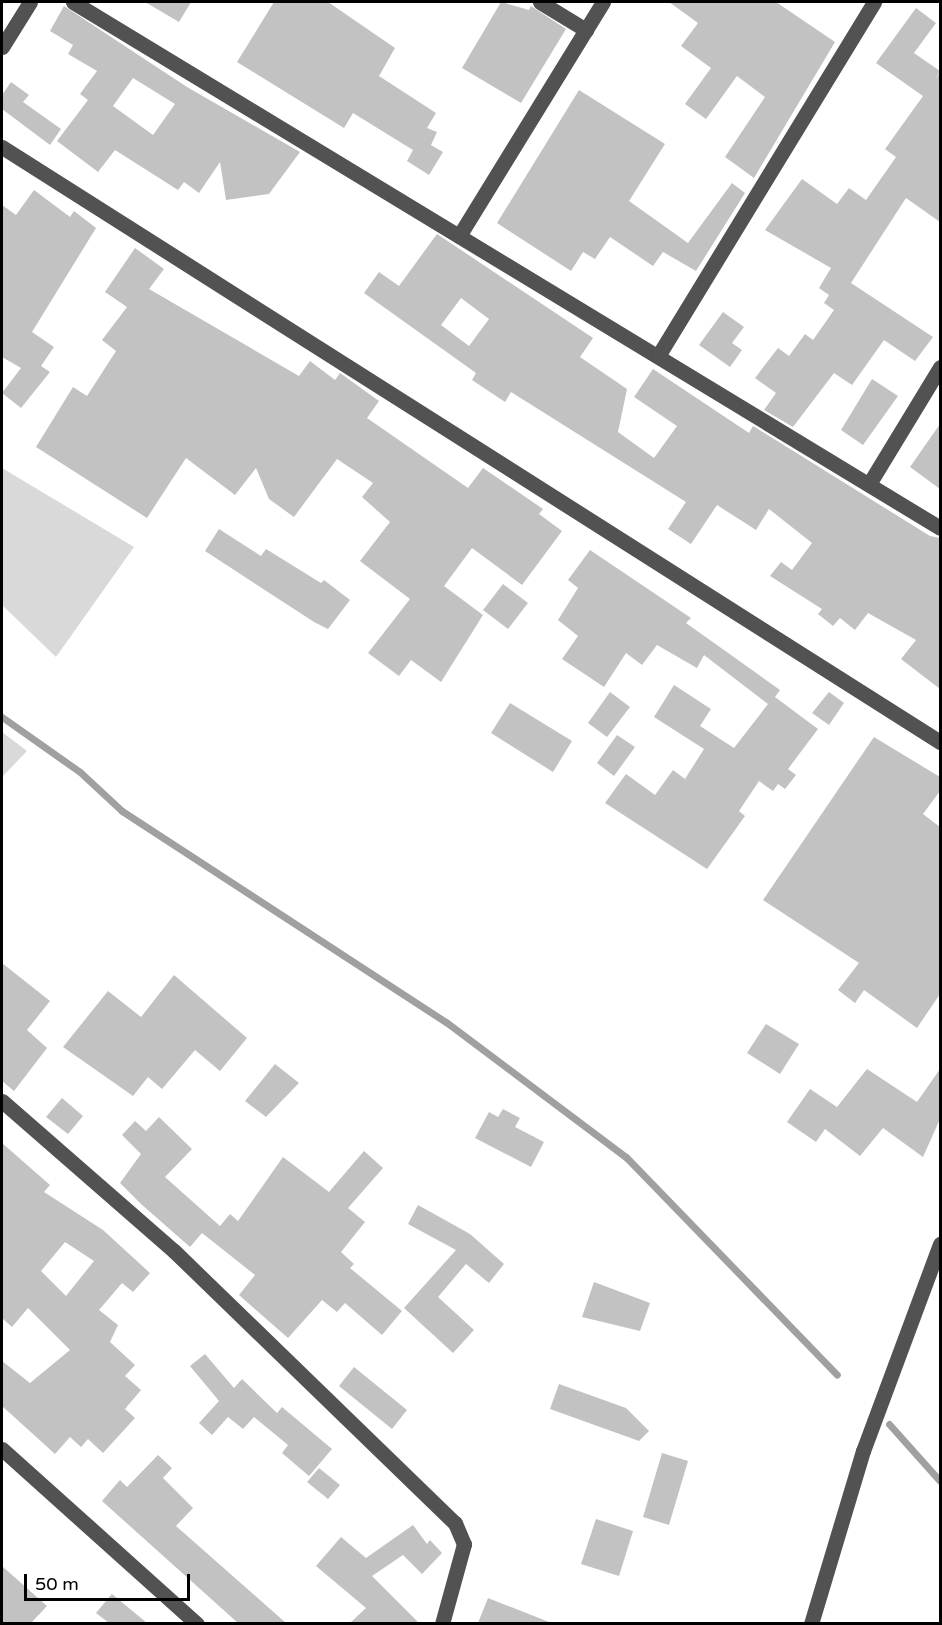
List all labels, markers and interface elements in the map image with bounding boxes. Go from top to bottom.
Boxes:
scale bar [27,1562,194,1600]
text: 50 m [35,1573,79,1595]

